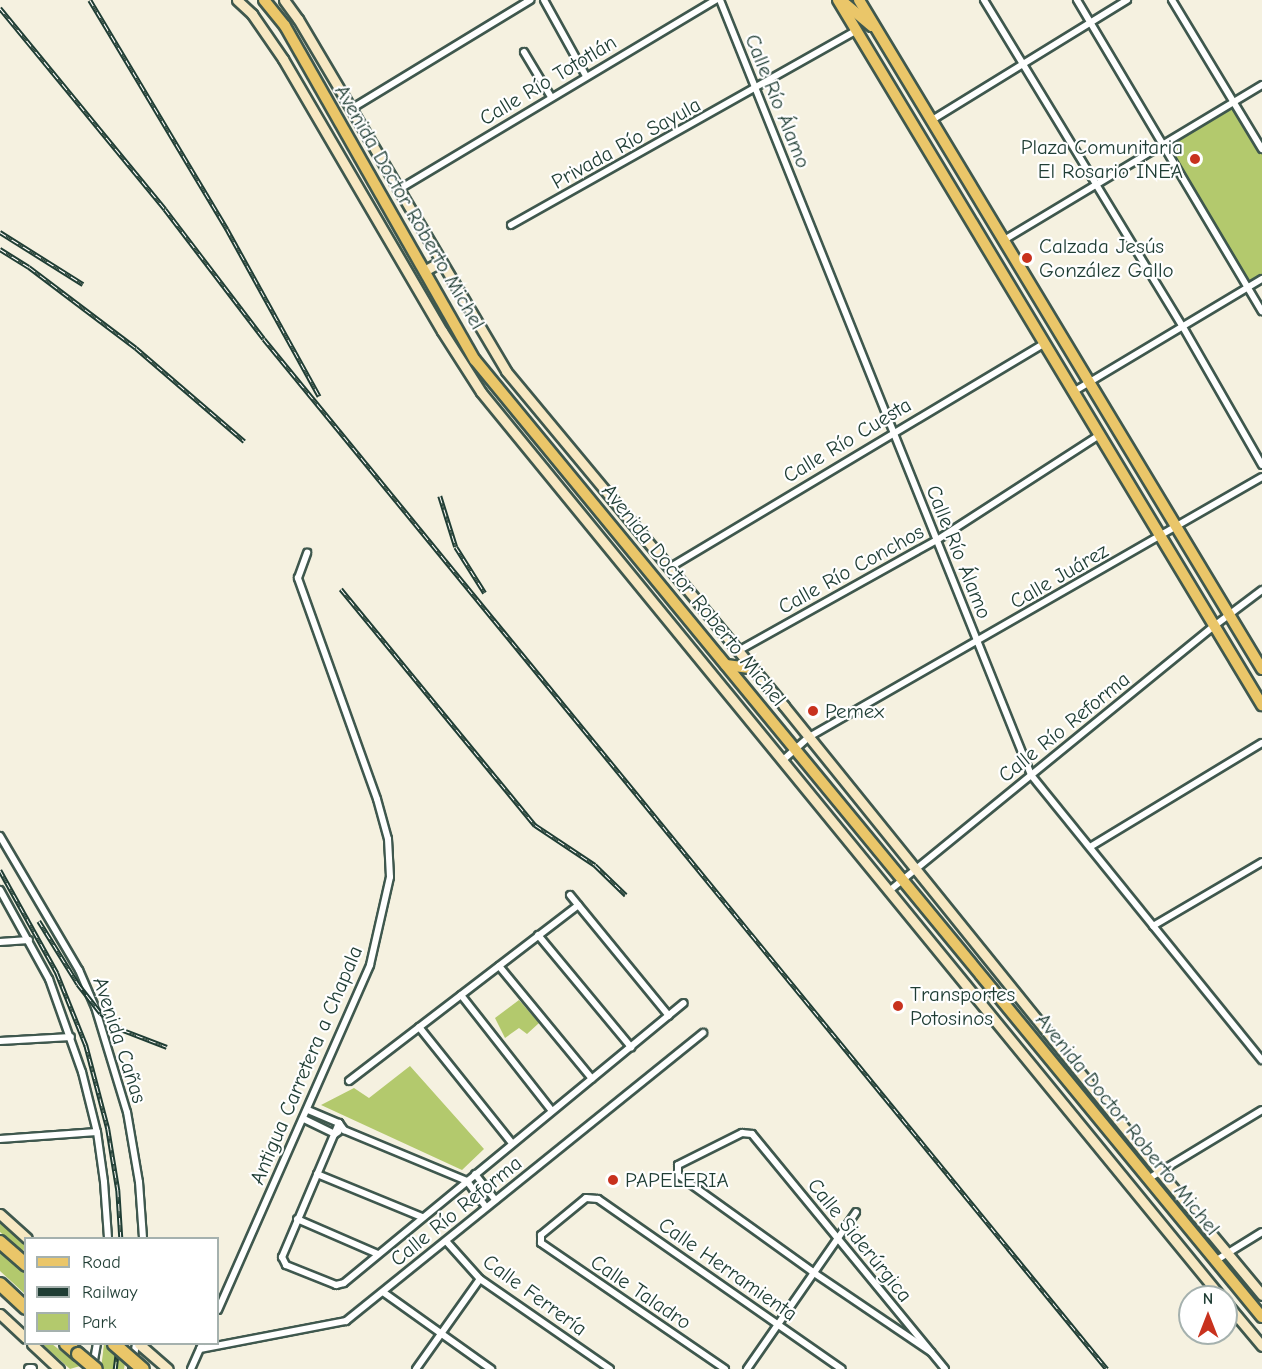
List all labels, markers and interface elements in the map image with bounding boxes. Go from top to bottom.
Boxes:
street label: Calle Río Tototlán [475,29,621,131]
street label: Calle Río Álamo [740,30,816,172]
street label: Avenida Doctor Roberto Michel [329,80,491,334]
street label: Privada Río Sayula [547,92,705,194]
place label: Plaza Comunitaria El Rosario INEA [1021,134,1183,184]
marker: Plaza Comunitaria El Rosario INEA [1188,152,1202,166]
place label: Calzada Jesús González Gallo [1039,233,1174,283]
marker: Calzada Jesús González Gallo [1020,251,1034,265]
street label: Calle Río Cuesta [778,392,916,488]
street label: Avenida Doctor Roberto Michel [597,479,791,711]
street label: Calle Río Álamo [921,481,997,623]
street label: Calle Río Conchos [774,519,928,619]
street label: Calle Juárez [1005,538,1113,614]
street label: Calle Río Reforma [993,666,1135,788]
place label: Pemex [825,698,884,724]
marker: Pemex [806,704,820,718]
street label: Antigua Carretera a Chapala [244,942,368,1188]
street label: Avenida Cañas [88,974,152,1106]
place label: Transportes Potosinos [910,981,1015,1031]
marker: Transportes Potosinos [891,999,905,1013]
street label: Avenida Doctor Roberto Michel [1031,1008,1225,1240]
street label: Calle Río Reforma [385,1150,527,1272]
place label: PAPELERIA [625,1167,729,1193]
marker: PAPELERIA [606,1173,620,1187]
street label: Calle Siderúrgica [802,1173,918,1307]
street label: Calle Herramienta [654,1212,802,1326]
legend [24,1237,219,1345]
street label: Calle Ferrería [478,1249,592,1341]
street label: Calle Taladro [586,1249,696,1335]
text: Road [82,1252,121,1273]
text: Railway [82,1282,138,1303]
north arrow [1178,1285,1238,1345]
text: N [1203,1290,1213,1308]
text: Park [82,1312,116,1333]

